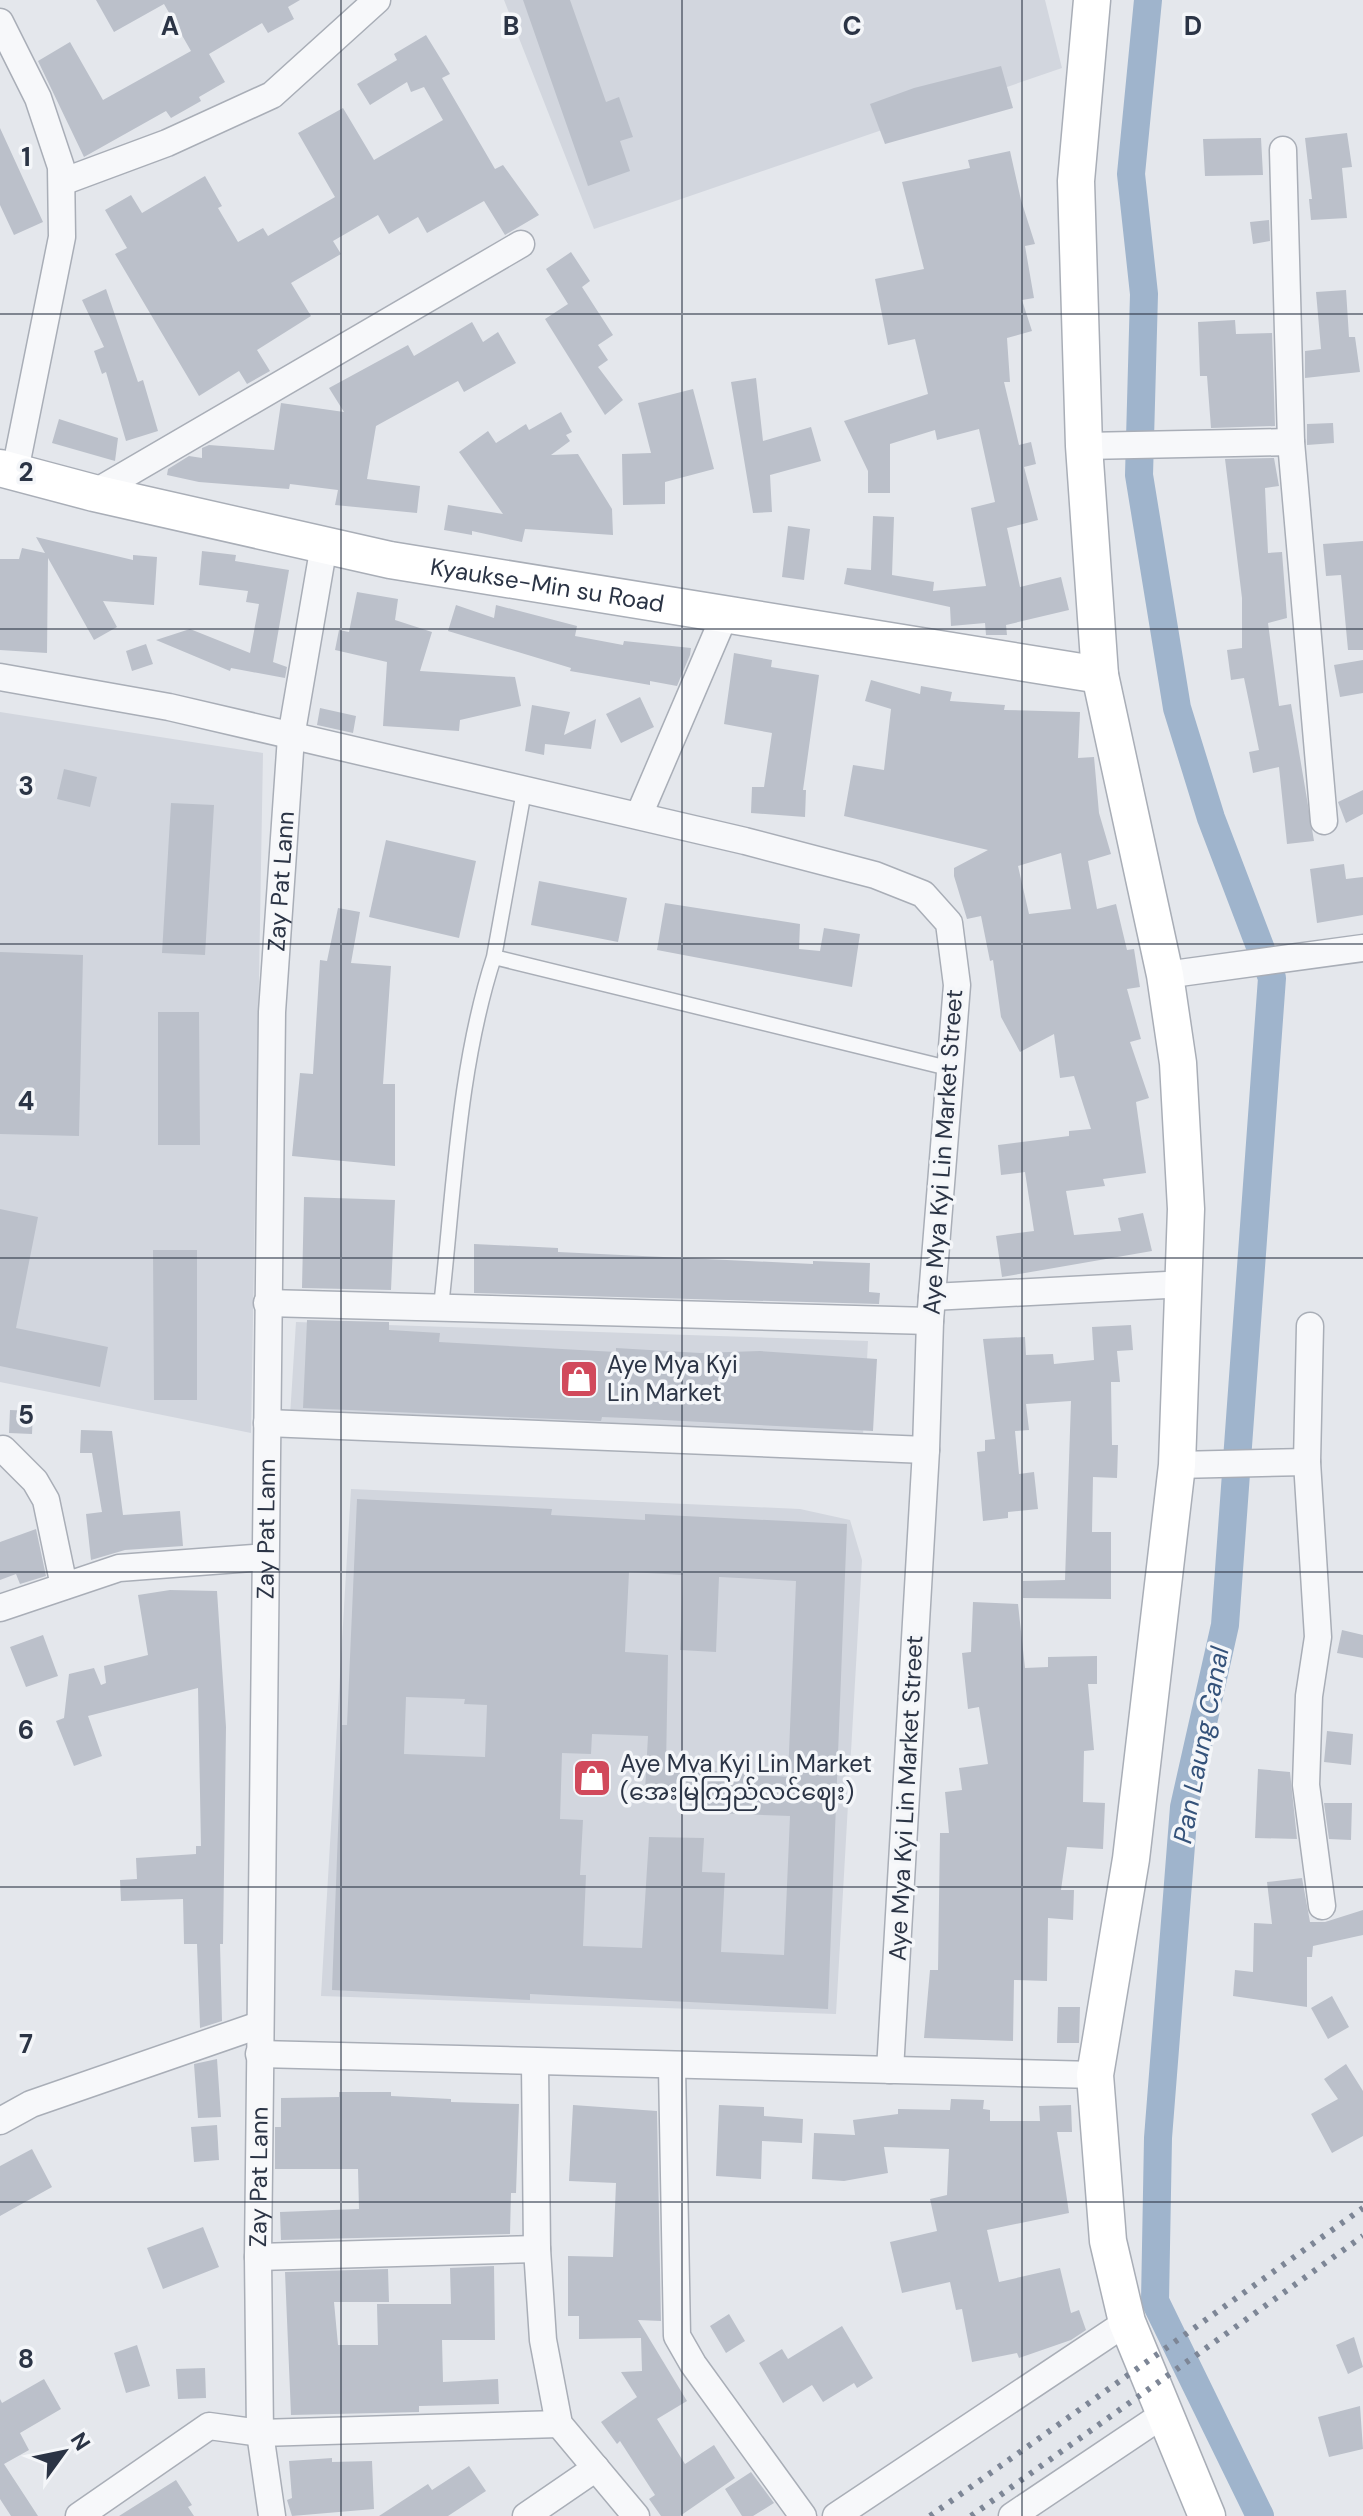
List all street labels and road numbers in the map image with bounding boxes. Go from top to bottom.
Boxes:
street label: Kyaukse-Min su Road [428,551,667,619]
street label: Zay Pat Lann [260,810,301,952]
street label: Aye Mya Kyi Lin Market Street [916,988,969,1316]
street label: Zay Pat Lann [249,1458,282,1599]
street label: Aye Mya Kyi Lin Market Street [881,1634,930,1962]
street label: Zay Pat Lann [242,2106,275,2247]

